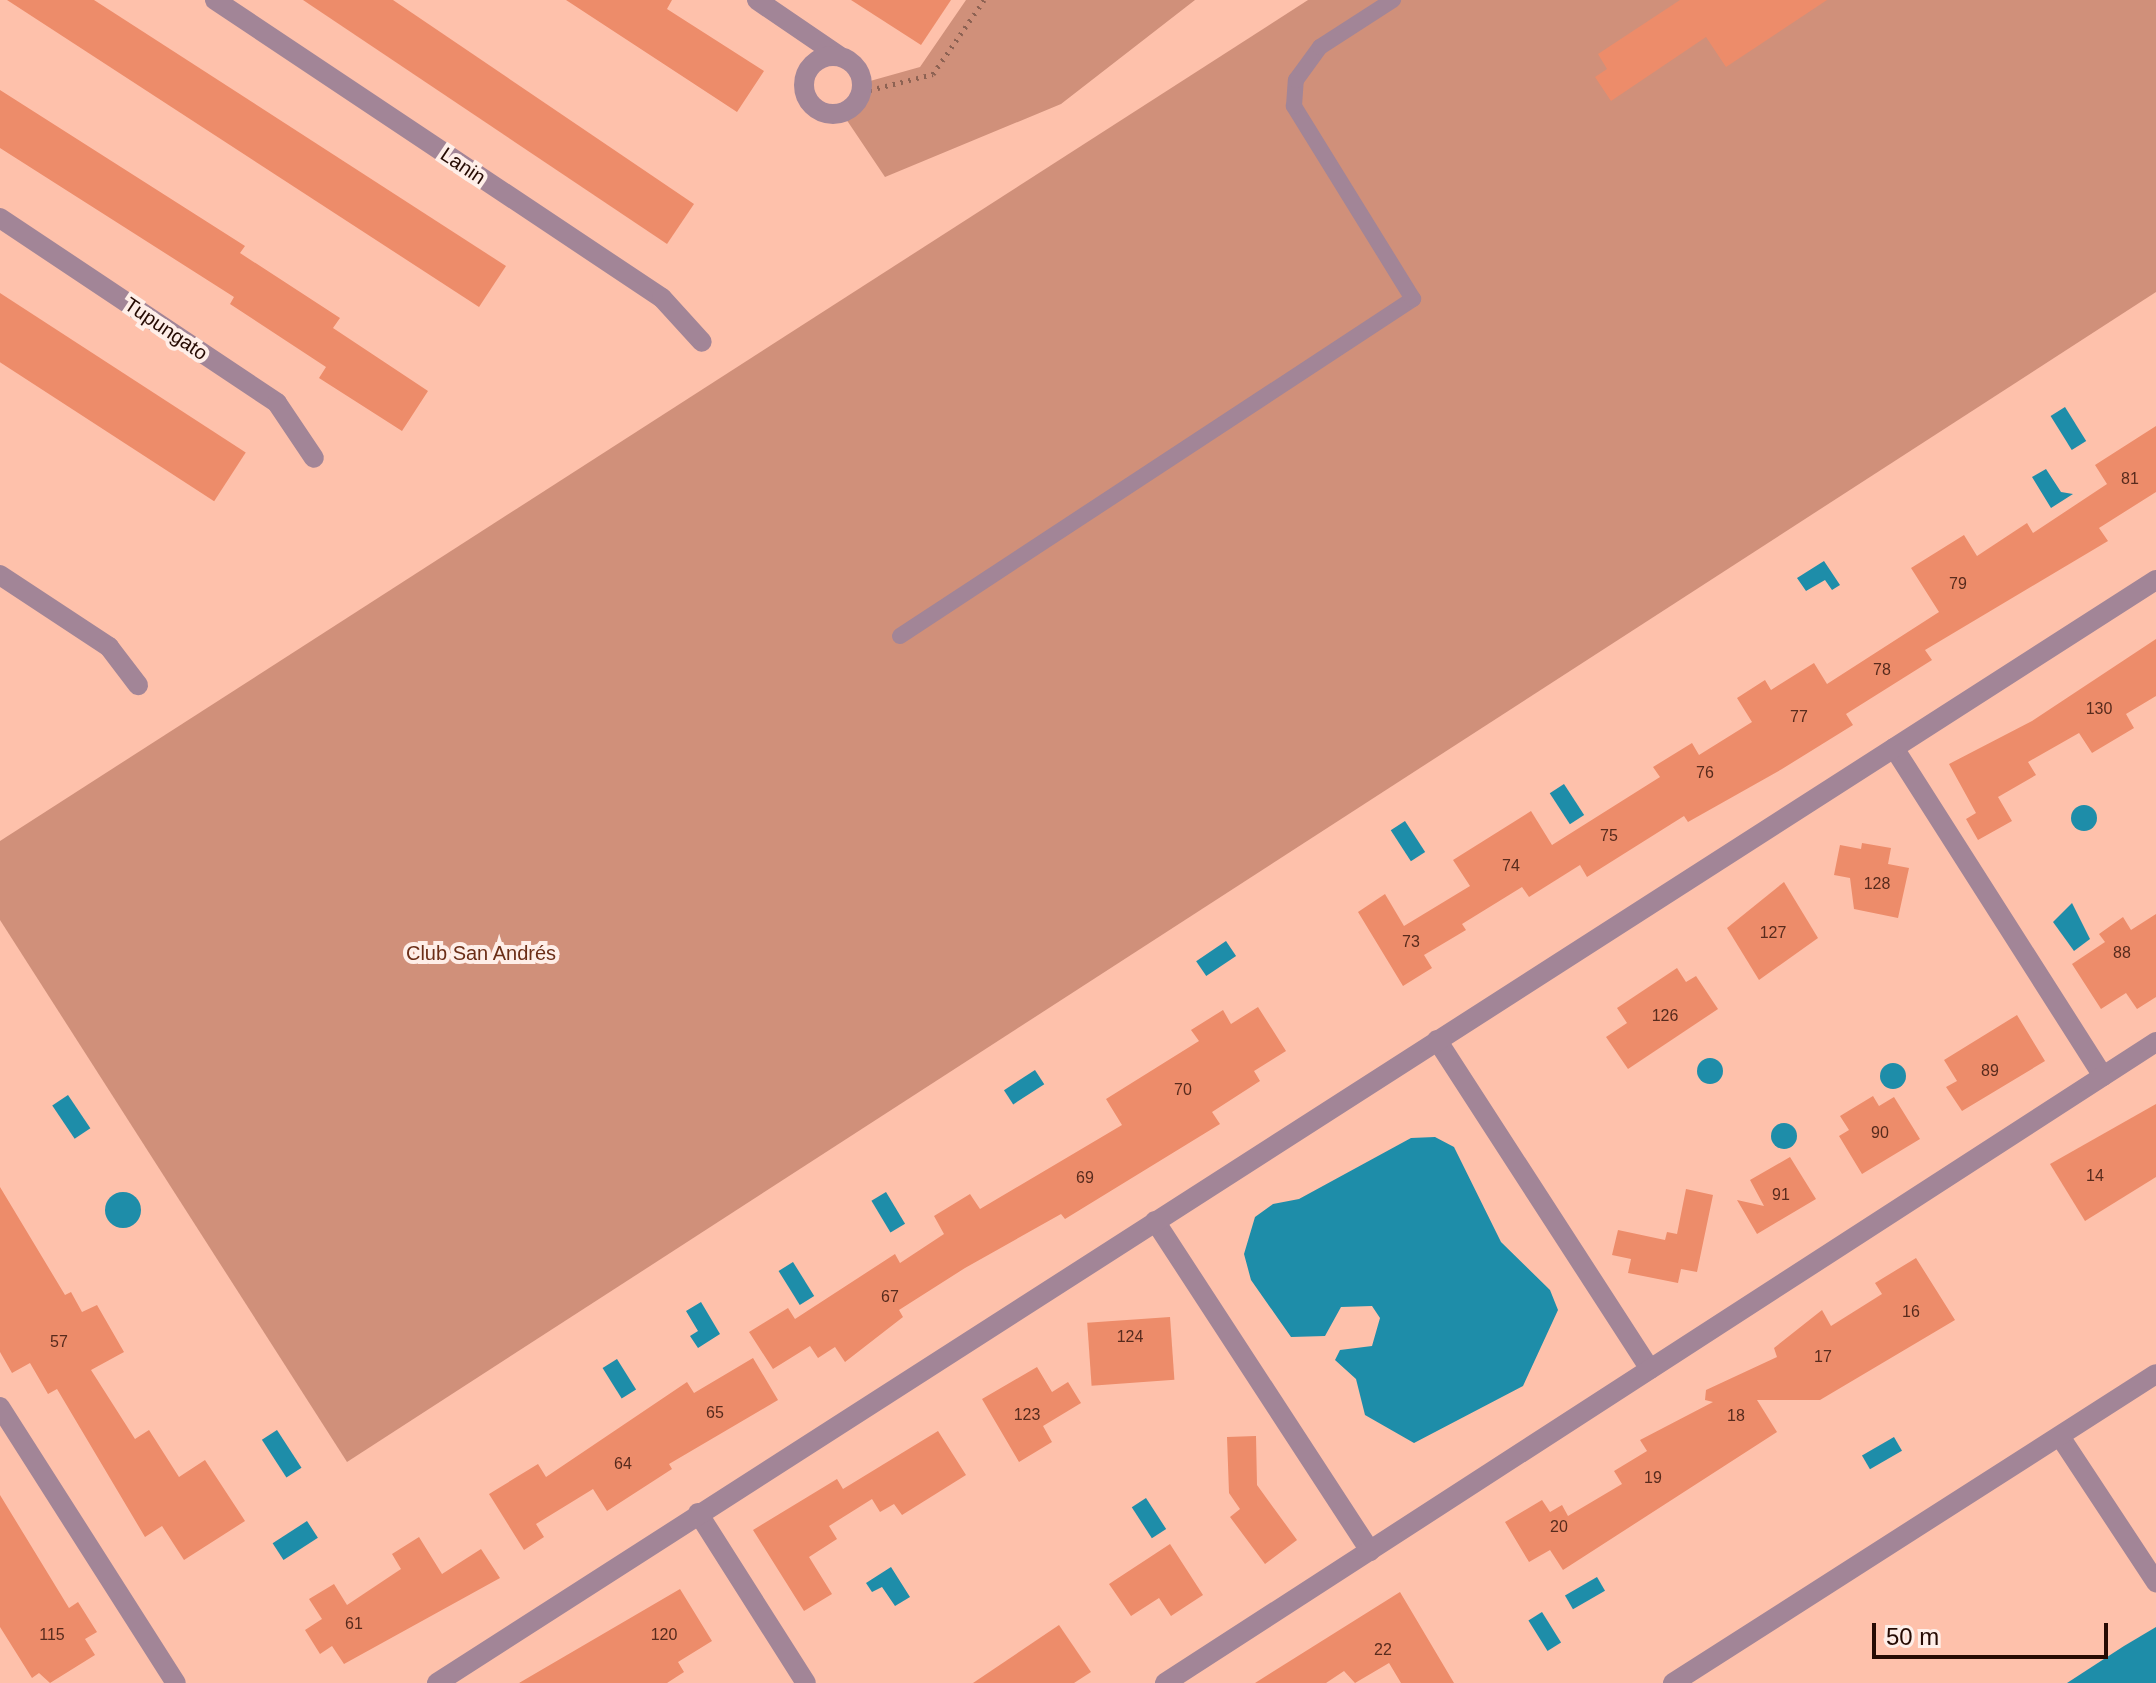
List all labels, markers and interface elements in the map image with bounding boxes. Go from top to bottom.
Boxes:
street label: Lanin [436,142,490,190]
street label: Tupungato [120,293,212,365]
house number: 81 [2121,469,2139,489]
house number: 79 [1949,574,1967,594]
house number: 78 [1873,660,1891,680]
house number: 130 [2086,699,2112,719]
house number: 77 [1790,707,1808,727]
house number: 76 [1696,763,1714,783]
house number: 75 [1600,826,1618,846]
house number: 74 [1502,856,1520,876]
house number: 128 [1864,874,1890,894]
house number: 127 [1760,923,1786,943]
house number: 73 [1402,932,1420,952]
park label: Club San Andrés [405,941,557,965]
house number: 88 [2113,943,2131,963]
house number: 126 [1652,1006,1678,1026]
house number: 89 [1981,1061,1999,1081]
house number: 70 [1174,1080,1192,1100]
house number: 90 [1871,1123,1889,1143]
house number: 14 [2086,1166,2104,1186]
house number: 69 [1076,1168,1094,1188]
house number: 91 [1772,1185,1790,1205]
house number: 67 [881,1287,899,1307]
house number: 16 [1902,1302,1920,1322]
house number: 124 [1117,1327,1143,1347]
house number: 57 [50,1332,68,1352]
house number: 17 [1814,1347,1832,1367]
house number: 65 [706,1403,724,1423]
house number: 123 [1014,1405,1040,1425]
house number: 18 [1727,1406,1745,1426]
house number: 64 [614,1454,632,1474]
house number: 19 [1644,1468,1662,1488]
house number: 20 [1550,1517,1568,1537]
scale bar [1876,1607,2112,1657]
house number: 61 [345,1614,363,1634]
text: 50 m [1886,1623,1939,1650]
house number: 115 [39,1625,65,1645]
house number: 120 [651,1625,677,1645]
house number: 22 [1374,1640,1392,1660]

